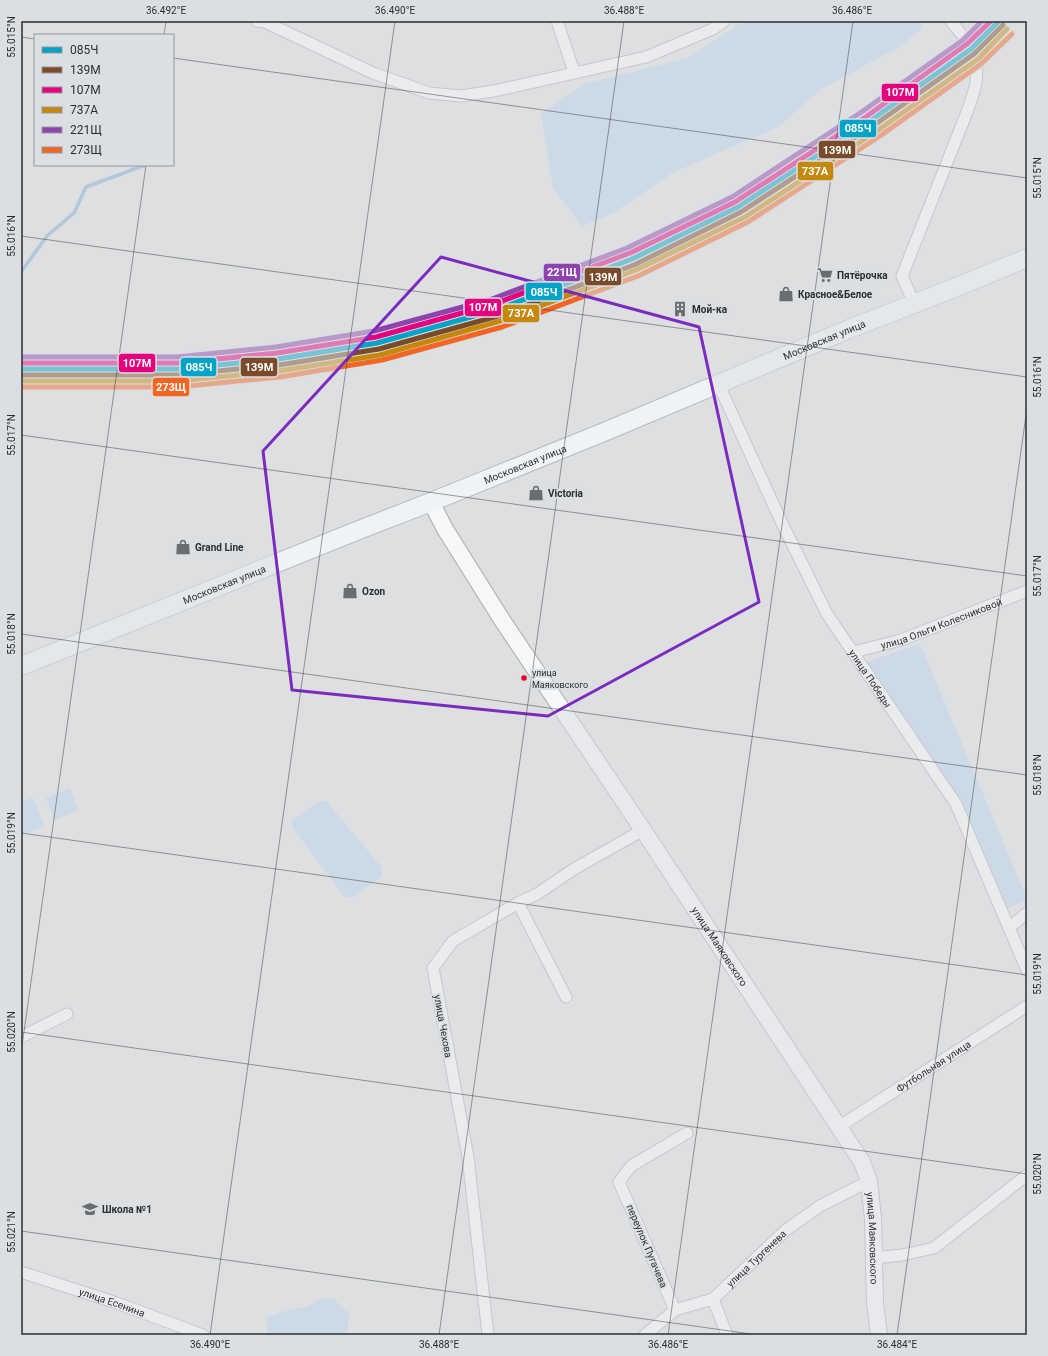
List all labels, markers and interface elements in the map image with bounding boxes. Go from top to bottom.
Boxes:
text: 36.492°E [146,5,186,16]
text: 36.490°E [375,5,415,16]
text: 36.488°E [604,5,644,16]
text: 36.486°E [832,5,872,16]
text: 55.015°N [6,16,17,58]
legend [34,34,174,166]
text: 085Ч [70,43,98,57]
text: 139М [70,63,101,77]
text: 107М [70,83,101,97]
line badge: 107М [881,83,919,102]
text: 107М [886,86,914,99]
text: 737А [70,103,98,117]
line badge: 085Ч [839,119,877,138]
text: 085Ч [845,122,871,135]
text: 221Щ [70,123,102,137]
line badge: 139М [818,140,856,159]
text: 273Щ [70,143,102,157]
text: 139М [823,144,851,157]
text: 55.015°N [1032,157,1043,199]
line badge: 737А [797,161,834,181]
text: 737А [802,165,829,178]
text: 55.016°N [6,215,17,257]
line badge: 221Щ [543,263,581,282]
text: 221Щ [547,266,577,279]
supermarket icon: Пятёрочка [816,266,834,284]
line badge: 139М [584,267,622,286]
place label: Пятёрочка [837,270,888,281]
text: 139М [589,271,617,284]
line badge: 085Ч [525,282,563,301]
shop icon: Красное&Белое [777,285,795,303]
text: 085Ч [531,286,557,299]
place label: Красное&Белое [798,289,873,300]
line badge: 107М [464,298,502,317]
building icon: Мой-ка [671,300,689,318]
text: 107М [469,301,497,314]
line badge: 737А [502,304,540,323]
place label: Мой-ка [692,304,728,315]
text: 737А [508,307,535,320]
street label: Московская улица [781,318,867,362]
line badge: 107М [118,353,156,373]
text: 55.016°N [1032,356,1043,398]
text: 107М [123,357,151,370]
line badge: 085Ч [180,357,217,377]
line badge: 139М [240,357,278,377]
text: 085Ч [186,361,212,374]
text: 139М [245,361,273,374]
line badge: 273Щ [152,377,190,397]
text: 273Щ [156,381,186,394]
text: 55.017°N [6,414,17,456]
street label: Московская улица [482,442,568,486]
shop icon: Victoria [527,484,545,502]
place label: Victoria [548,488,584,499]
shop icon: Grand Line [174,538,192,556]
place label: Grand Line [195,542,244,553]
text: 55.017°N [1032,555,1043,597]
street label: Московская улица [181,563,267,606]
shop icon: Ozon [341,582,359,600]
place label: Ozon [362,586,386,597]
street label: улица Ольги Колесниковой [879,596,1004,650]
text: 55.018°N [6,613,17,655]
street label: улица Победы [847,647,894,709]
place label: улица Маяковского [532,668,588,690]
marker: улица Маяковского [519,673,529,683]
text: 55.018°N [1032,754,1043,796]
text: 55.019°N [6,812,17,854]
street label: улица Маяковского [690,905,750,988]
text: 55.019°N [1032,953,1043,995]
street label: улица Чехова [432,994,454,1058]
text: 55.020°N [6,1011,17,1053]
street label: Футбольная улица [894,1038,973,1094]
text: 55.020°N [1032,1153,1043,1195]
street label: улица Маяковского [865,1191,880,1285]
school or university icon: Школа №1 [81,1200,99,1218]
street label: переулок Пугачева [625,1203,669,1289]
place label: Школа №1 [102,1204,152,1215]
text: 55.021°N [6,1211,17,1253]
street label: улица Тургенева [724,1228,788,1289]
street label: улица Есенина [78,1286,147,1319]
text: 36.490°E [190,1339,230,1350]
text: 36.488°E [419,1339,459,1350]
text: 36.486°E [648,1339,688,1350]
text: 36.484°E [877,1339,917,1350]

